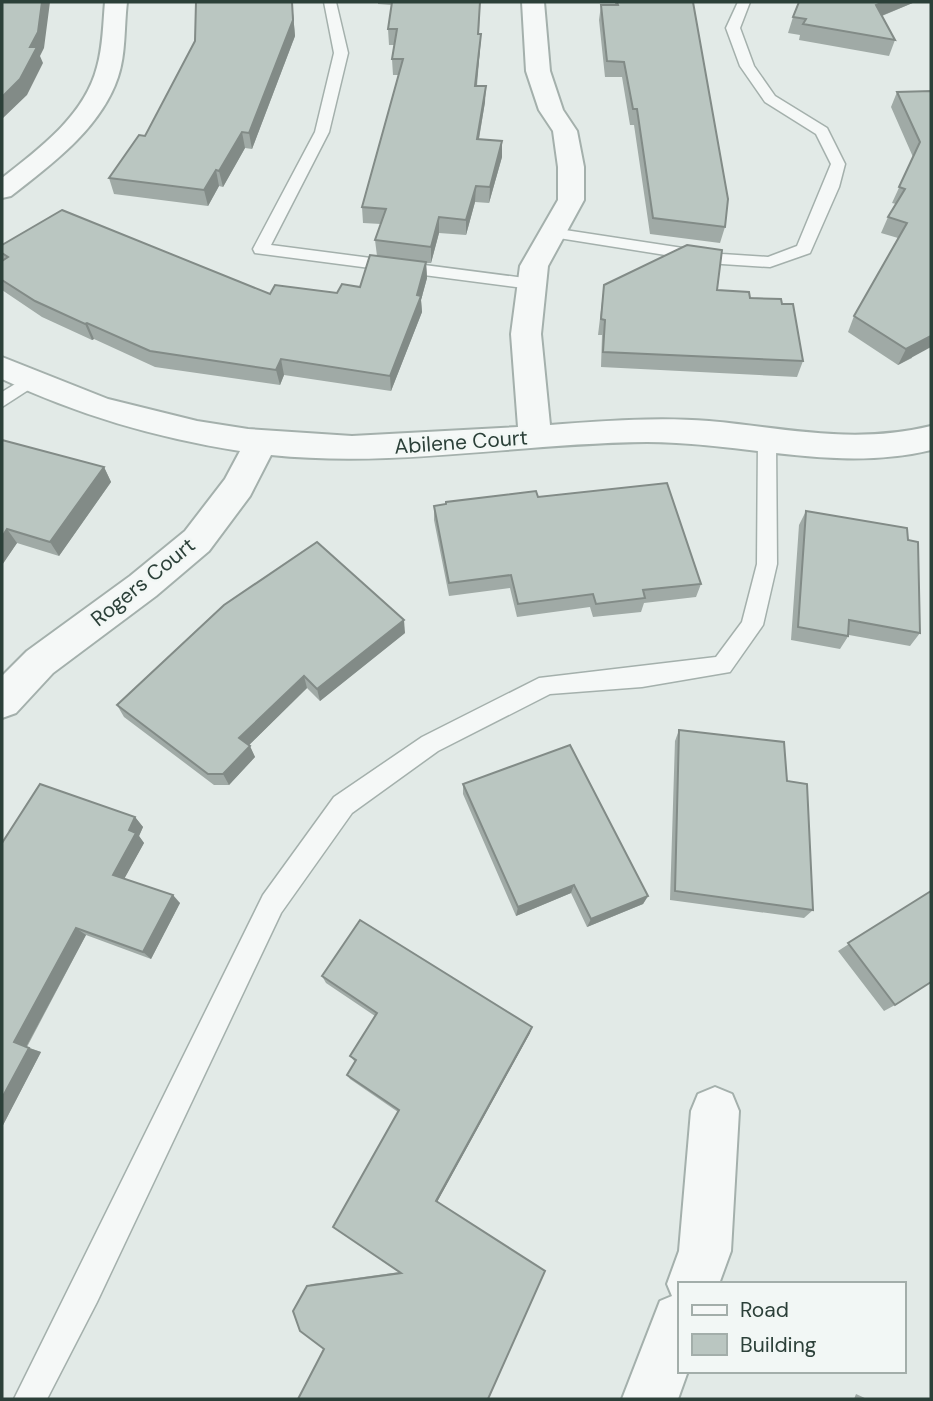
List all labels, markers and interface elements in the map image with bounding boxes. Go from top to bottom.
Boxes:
street label: Abilene Court [393,423,529,461]
street label: Rogers Court [85,531,201,633]
legend [678,1282,905,1373]
text: Road [740,1296,789,1324]
text: Building [740,1331,817,1359]

